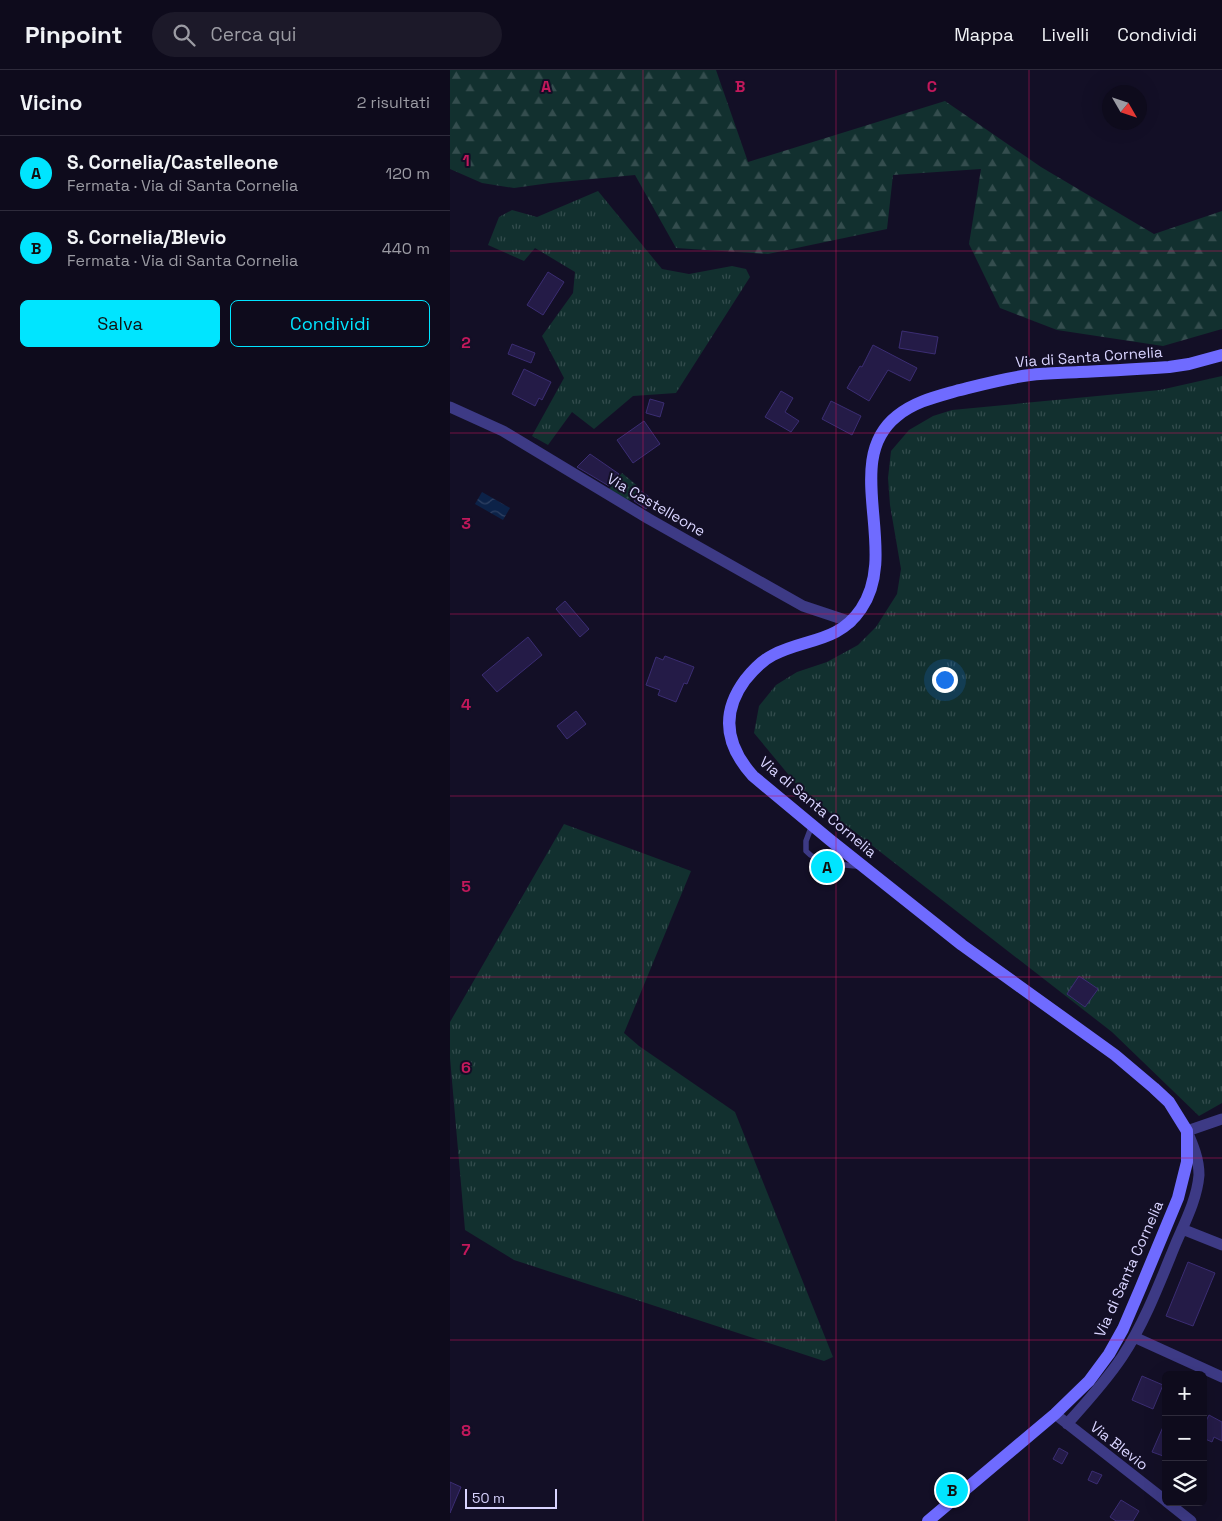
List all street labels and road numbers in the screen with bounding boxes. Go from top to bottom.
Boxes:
street label: Via di Santa Cornelia [1015,342,1164,371]
street label: Via Castelleone [604,469,709,540]
street label: Via di Santa Cornelia [756,752,881,861]
street label: Via di Santa Cornelia [1090,1197,1167,1340]
street label: Via Blevio [1086,1417,1152,1474]

